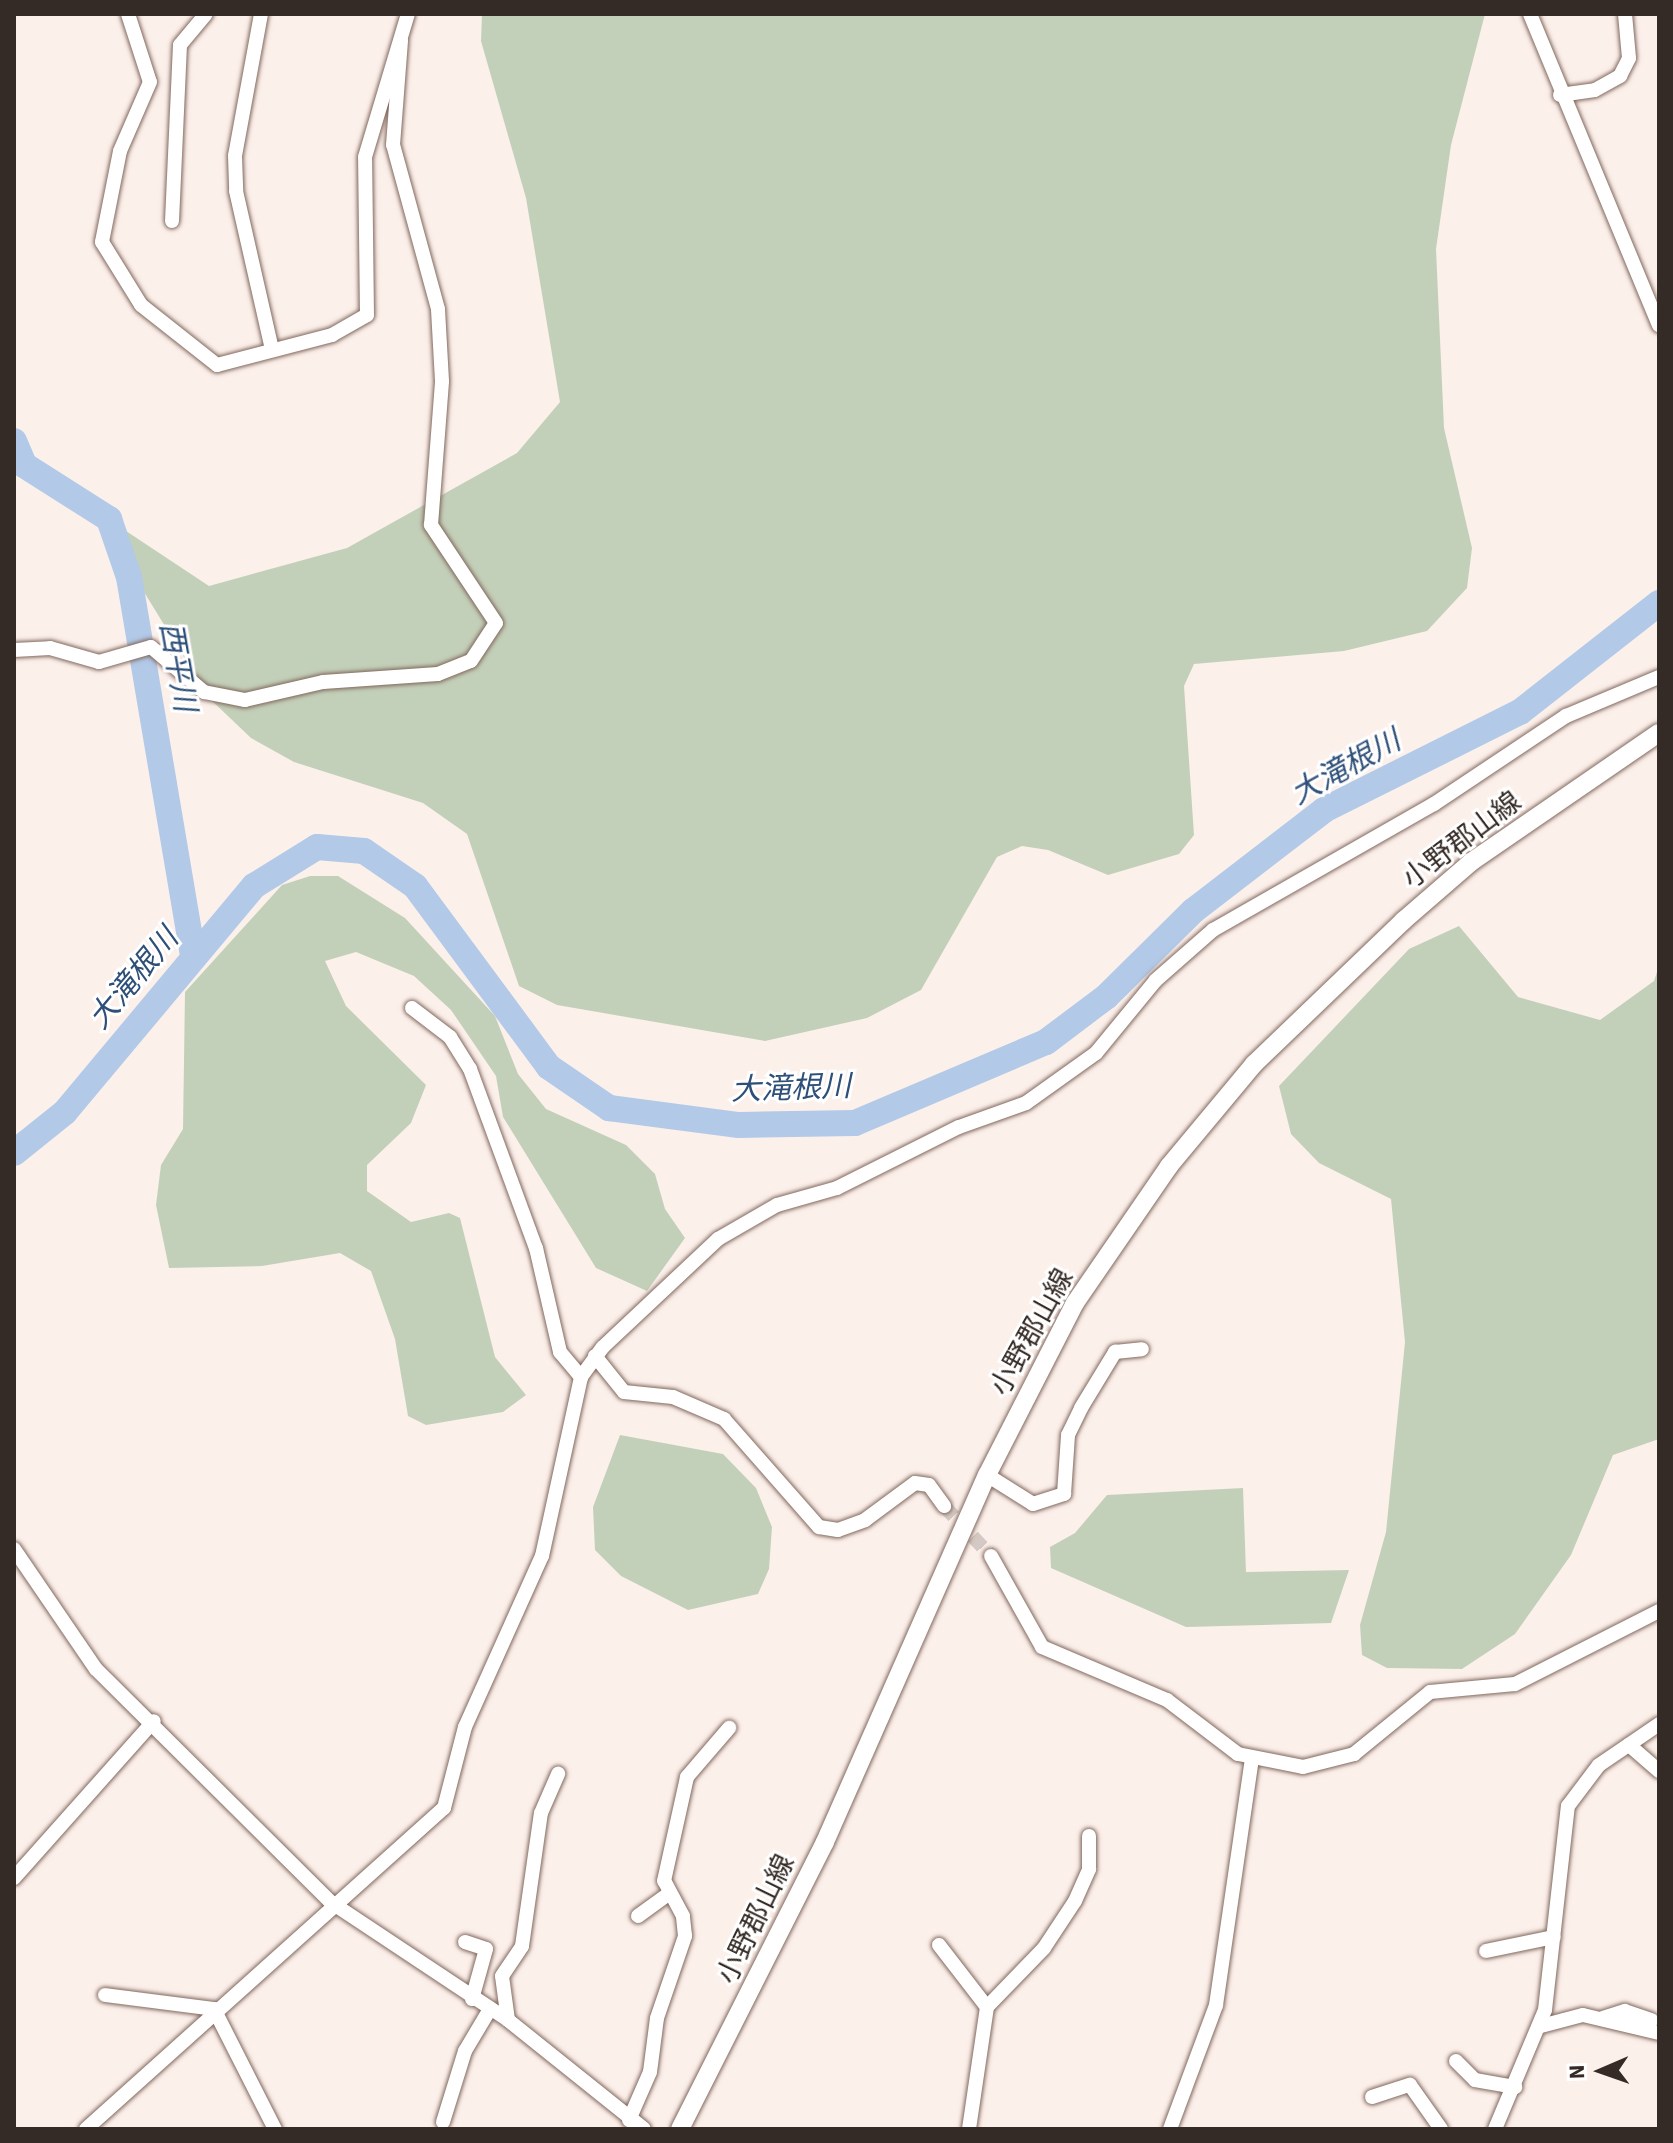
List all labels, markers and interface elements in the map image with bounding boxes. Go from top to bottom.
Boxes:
water label: 西平川 [151,620,203,714]
water label: 大滝根川 [1285,723,1407,813]
street label: 小野郡山線 [1396,784,1528,896]
water label: 大滝根川 [82,921,186,1037]
water label: 大滝根川 [730,1069,852,1109]
street label: 小野郡山線 [983,1263,1081,1401]
street label: 小野郡山線 [710,1849,802,1989]
north arrow [1561,2031,1641,2111]
text: N [1561,2064,1593,2080]

